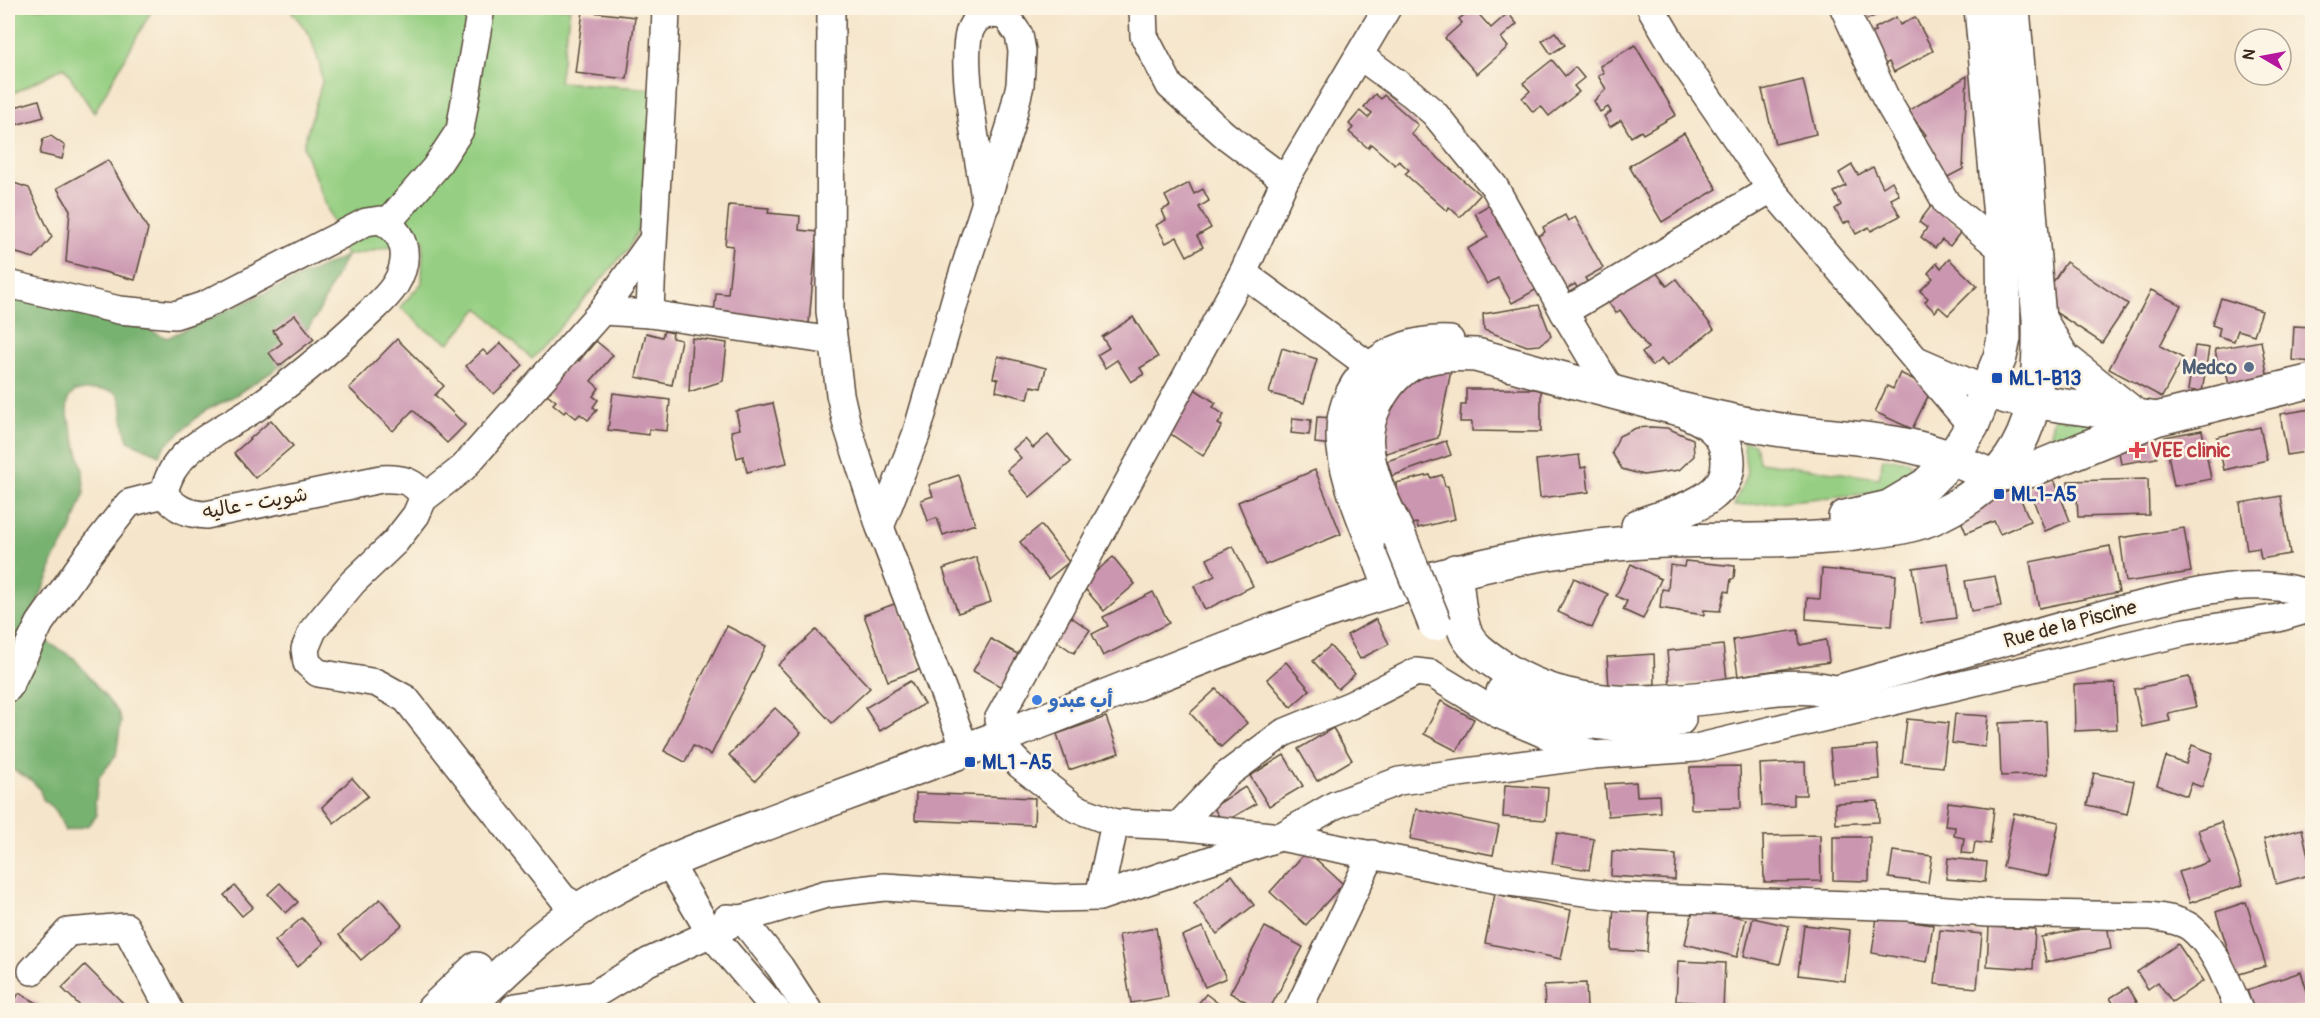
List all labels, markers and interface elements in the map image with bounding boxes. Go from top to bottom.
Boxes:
north arrow [2233,27,2293,87]
text: N [2238,47,2260,62]
place label: Medco [2182,355,2237,380]
marker: Medco [2242,360,2256,374]
place label: ML1-B13 [2009,366,2081,391]
marker: ML1-B13 [1990,371,2004,385]
place label: VEE clinic [2150,438,2230,463]
marker: VEE clinic [2128,441,2146,459]
street label: شويت - عاليه [200,481,310,525]
place label: ML1-A5 [2011,482,2077,507]
marker: ML1-A5 [1992,487,2006,501]
street label: Rue de la Piscine [2001,594,2139,654]
place label: أب عبدو [1047,688,1113,713]
marker: أب عبدو [1030,693,1044,707]
place label: ML1 -A5 [982,750,1052,775]
marker: ML1 -A5 [963,755,977,769]

